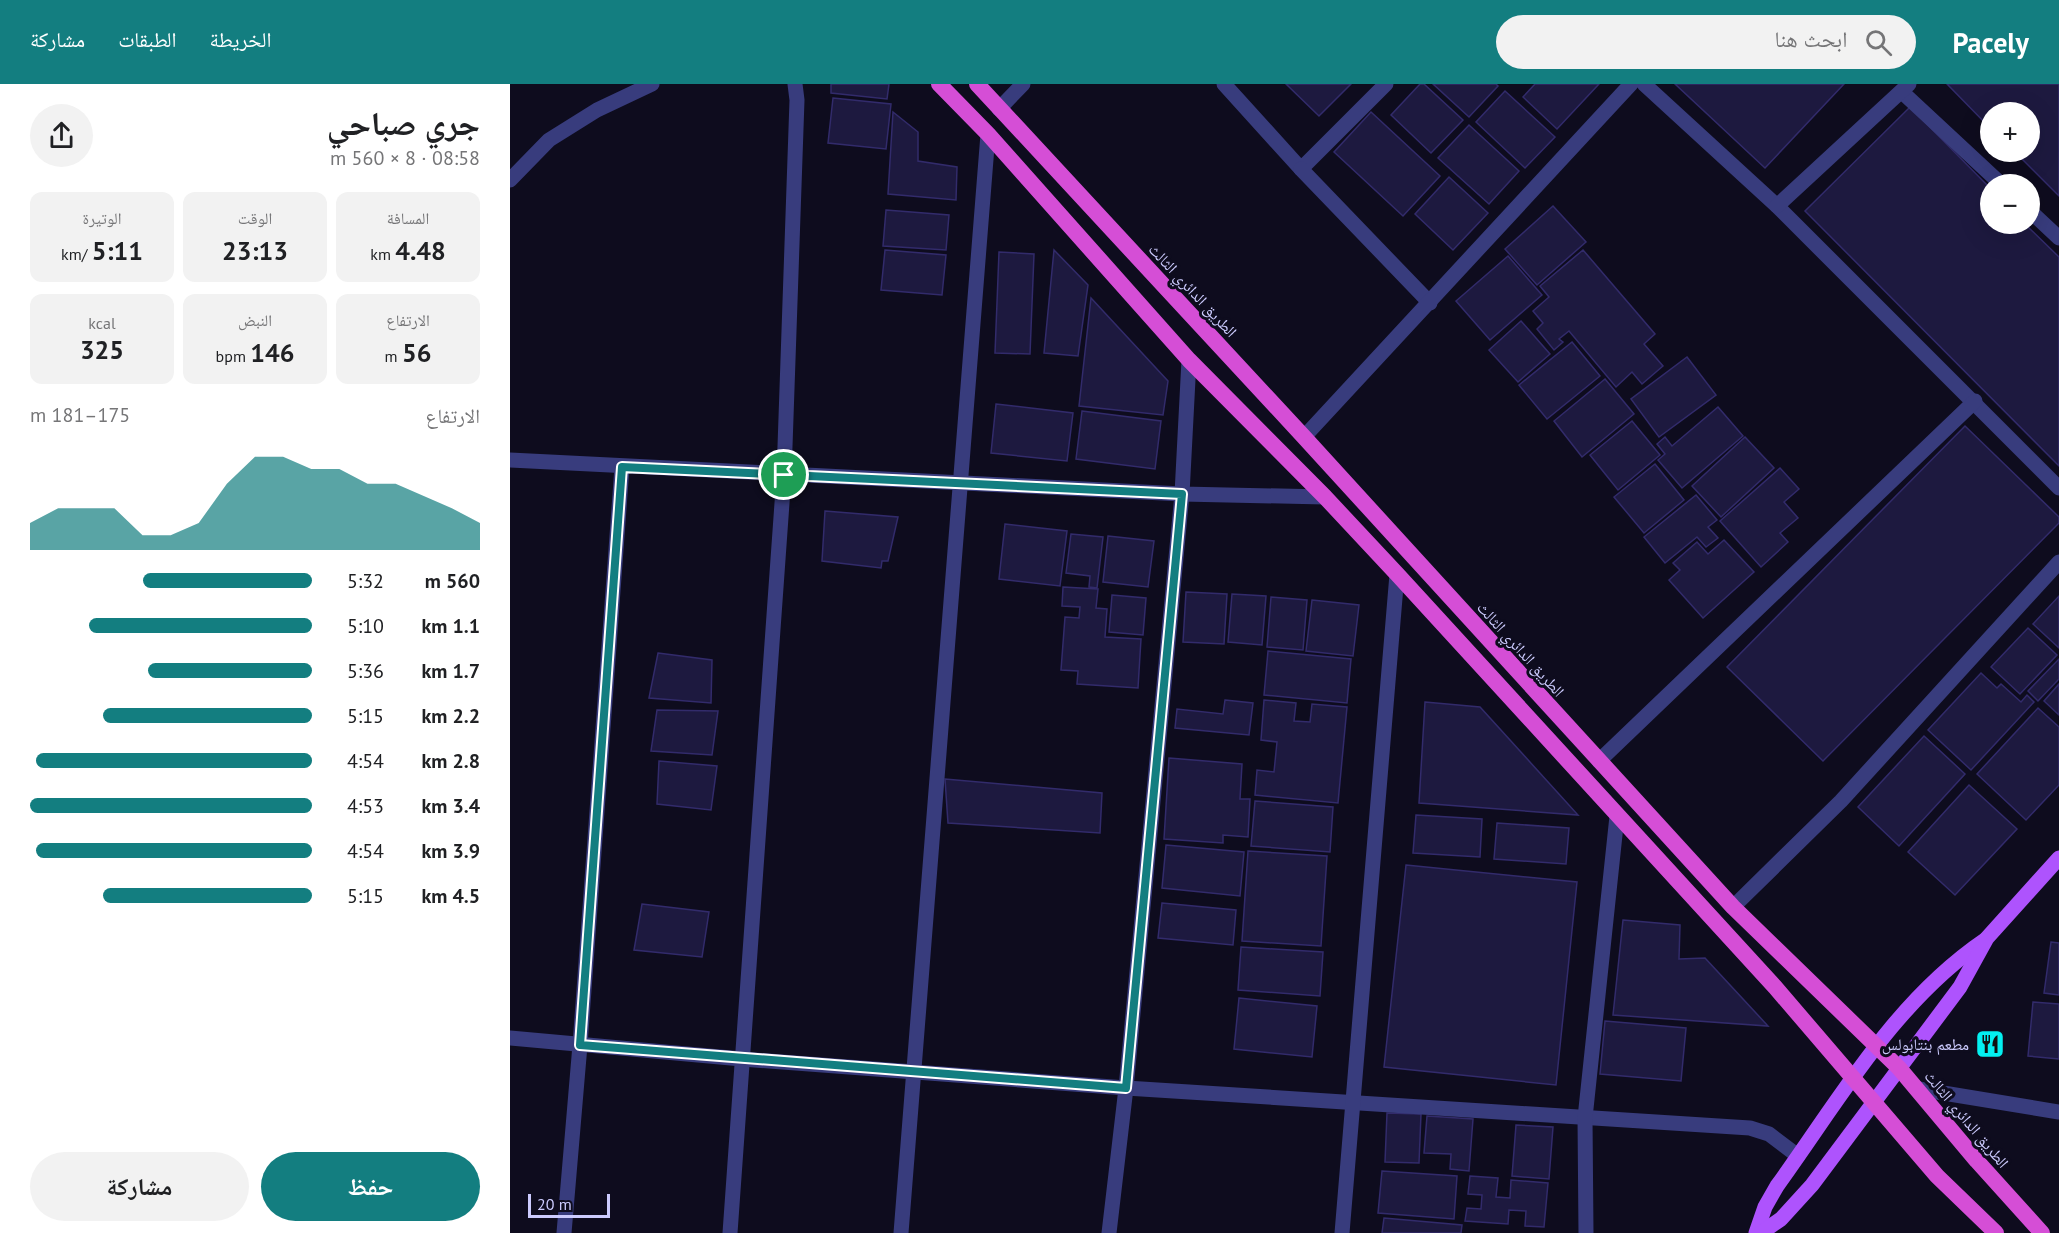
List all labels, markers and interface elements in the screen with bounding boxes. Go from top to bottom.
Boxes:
search box [1496,15,1916,69]
text: Pacely [1952,24,2029,61]
text: ابحث هنا [1774,25,1847,53]
text: مشاركة [30,26,85,53]
text: الطبقات [118,26,177,53]
text: الخريطة [210,26,271,53]
icon: search [1862,26,1895,59]
text: جري صباحي [327,101,480,144]
map controls [1980,102,2040,234]
button: + [1980,102,2040,162]
button: share [30,104,93,167]
text: 08:58 · 8 × 560 m [330,145,480,171]
button: − [1980,174,2040,234]
text: الوتيرة [83,208,121,228]
text: الوقت [238,208,272,228]
text: المسافة [387,208,429,228]
text: 5:11 [92,234,143,267]
text: 23:13 [222,234,288,267]
text: 4.48 [395,234,446,267]
street label: الطريق الدائري الثالث [1142,239,1242,343]
text: /km [61,244,92,264]
text: km [370,244,395,264]
text: النبض [238,310,272,330]
text: الارتفاع [386,310,430,330]
text: kcal [88,313,116,333]
text: 325 [80,333,124,366]
text: 146 [250,336,294,369]
text: 56 [402,336,431,369]
text: bpm [216,346,250,366]
text: m [385,346,402,366]
text: 175–181 m [30,402,130,428]
text: الارتفاع [425,403,480,429]
pin [758,449,809,500]
icon: arrive [767,458,800,491]
text: 5:32 [347,568,384,594]
text: 560 m [425,568,480,594]
street label: الطريق الدائري الثالث [1471,597,1569,703]
text: 5:10 [347,613,384,639]
text: 1.1 km [421,613,480,639]
text: 5:36 [347,658,384,684]
text: 1.7 km [421,658,480,684]
text: 5:15 [347,703,384,729]
text: 2.2 km [421,703,480,729]
text: 4:54 [347,748,384,774]
text: 2.8 km [421,748,480,774]
text: 4:53 [347,793,384,819]
text: 3.4 km [421,793,480,819]
text: 4:54 [347,838,384,864]
text: 3.9 km [421,838,480,864]
text: 5:15 [347,883,384,909]
text: 4.5 km [421,883,480,909]
restaurant icon: مطعم بنتابولس [1974,1028,2006,1060]
place label: مطعم بنتابولس [1882,1034,1969,1055]
street label: الطريق الدائري الثالث [1918,1066,2014,1174]
button: مشاركة [30,1152,249,1221]
button: حفظ [261,1152,480,1221]
scale bar [528,1191,610,1218]
text: 20 m [537,1194,572,1214]

